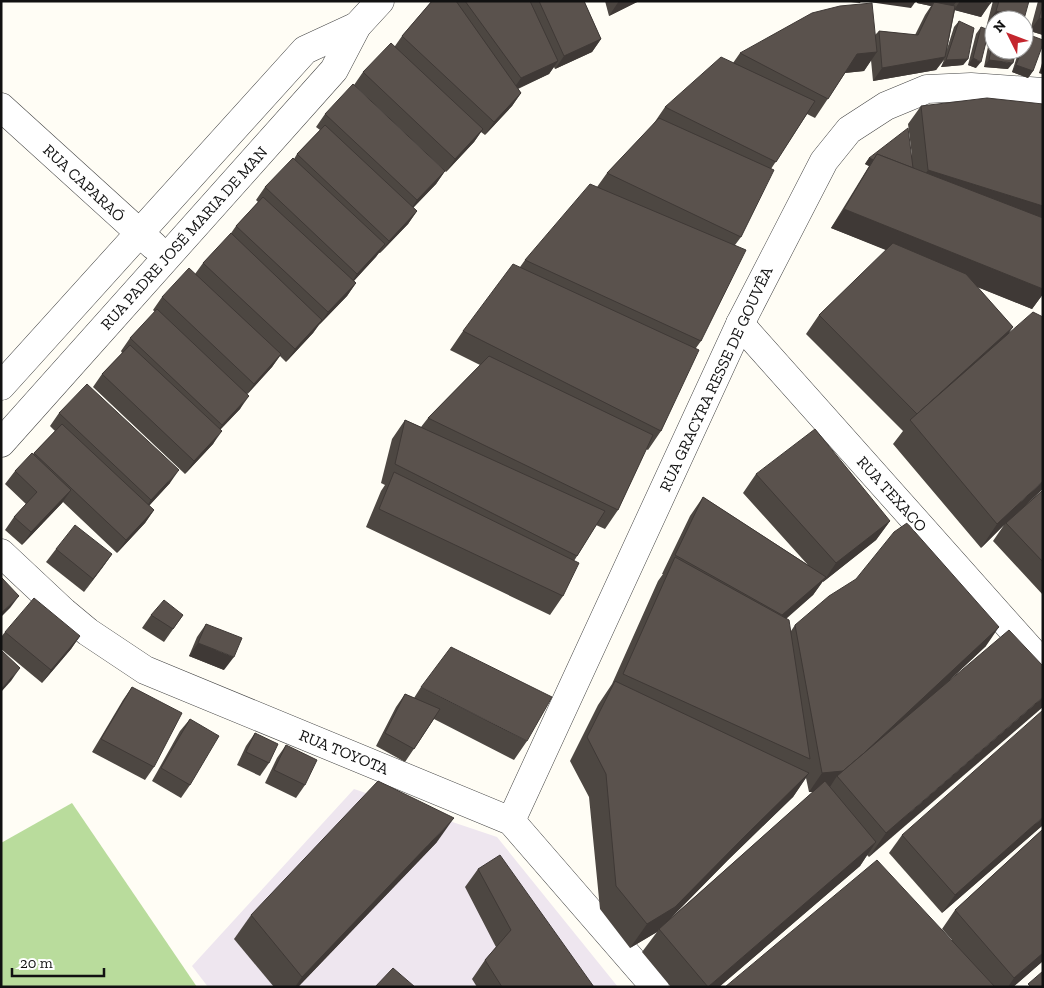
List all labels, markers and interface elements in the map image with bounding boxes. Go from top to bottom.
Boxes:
north arrow [984,10,1034,60]
text: N [990,17,1010,36]
street label: RUA CAPARAÓ [39,140,129,226]
street label: RUA PADRE JOSÉ MARIA DE MAN [97,142,272,334]
street label: RUA GRACYRA RESSE DE GOUVÊA [655,263,777,495]
street label: RUA TEXACO [853,452,931,536]
street label: RUA TOYOTA [296,725,392,779]
scale bar [12,946,105,978]
text: 20 m [20,954,53,972]

